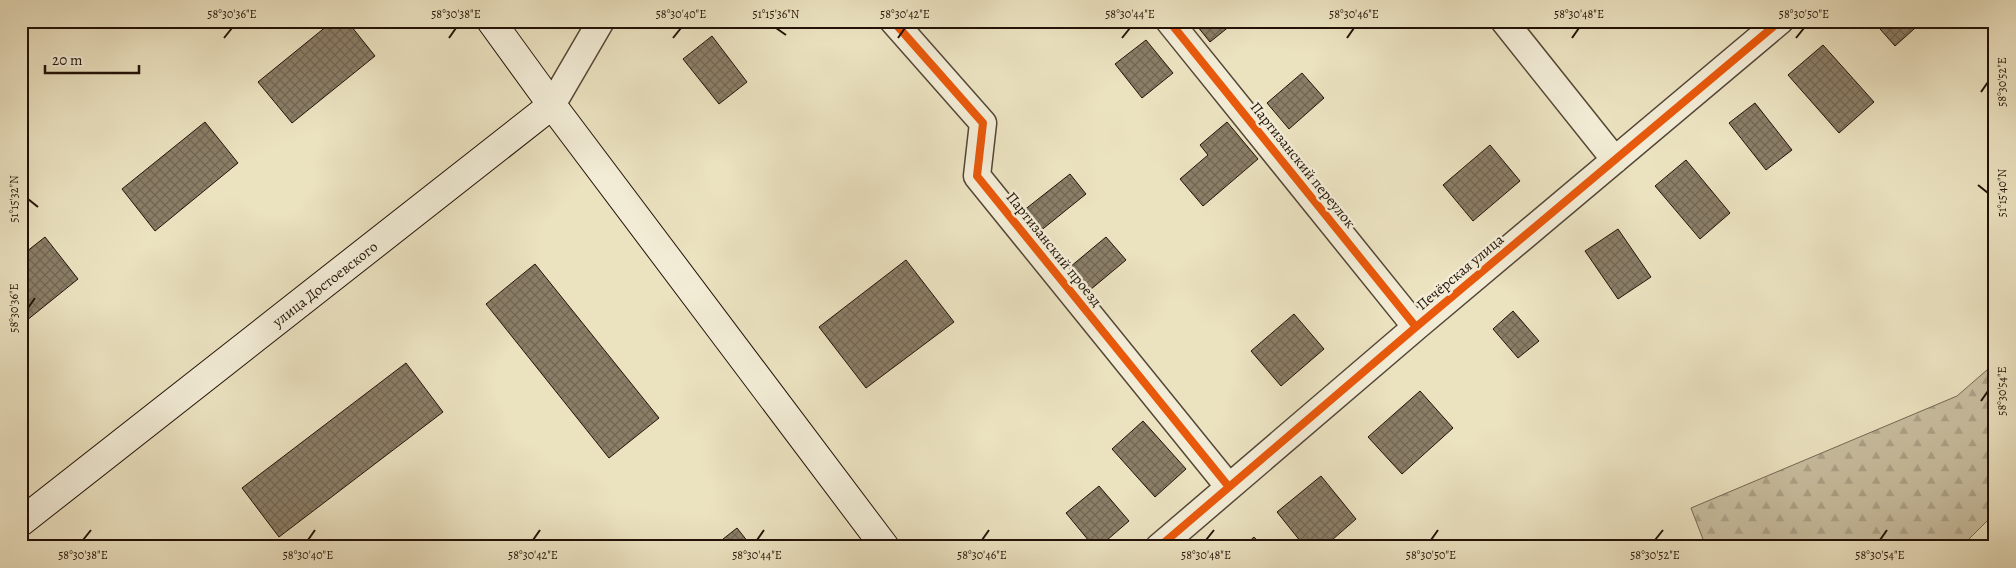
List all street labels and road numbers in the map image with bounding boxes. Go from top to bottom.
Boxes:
street label: Партизанский переулок [1246,98,1360,233]
street label: Партизанский проезд [1001,187,1107,311]
street label: Печёрская улица [1412,229,1508,315]
street label: улица Достоевского [267,237,382,332]

